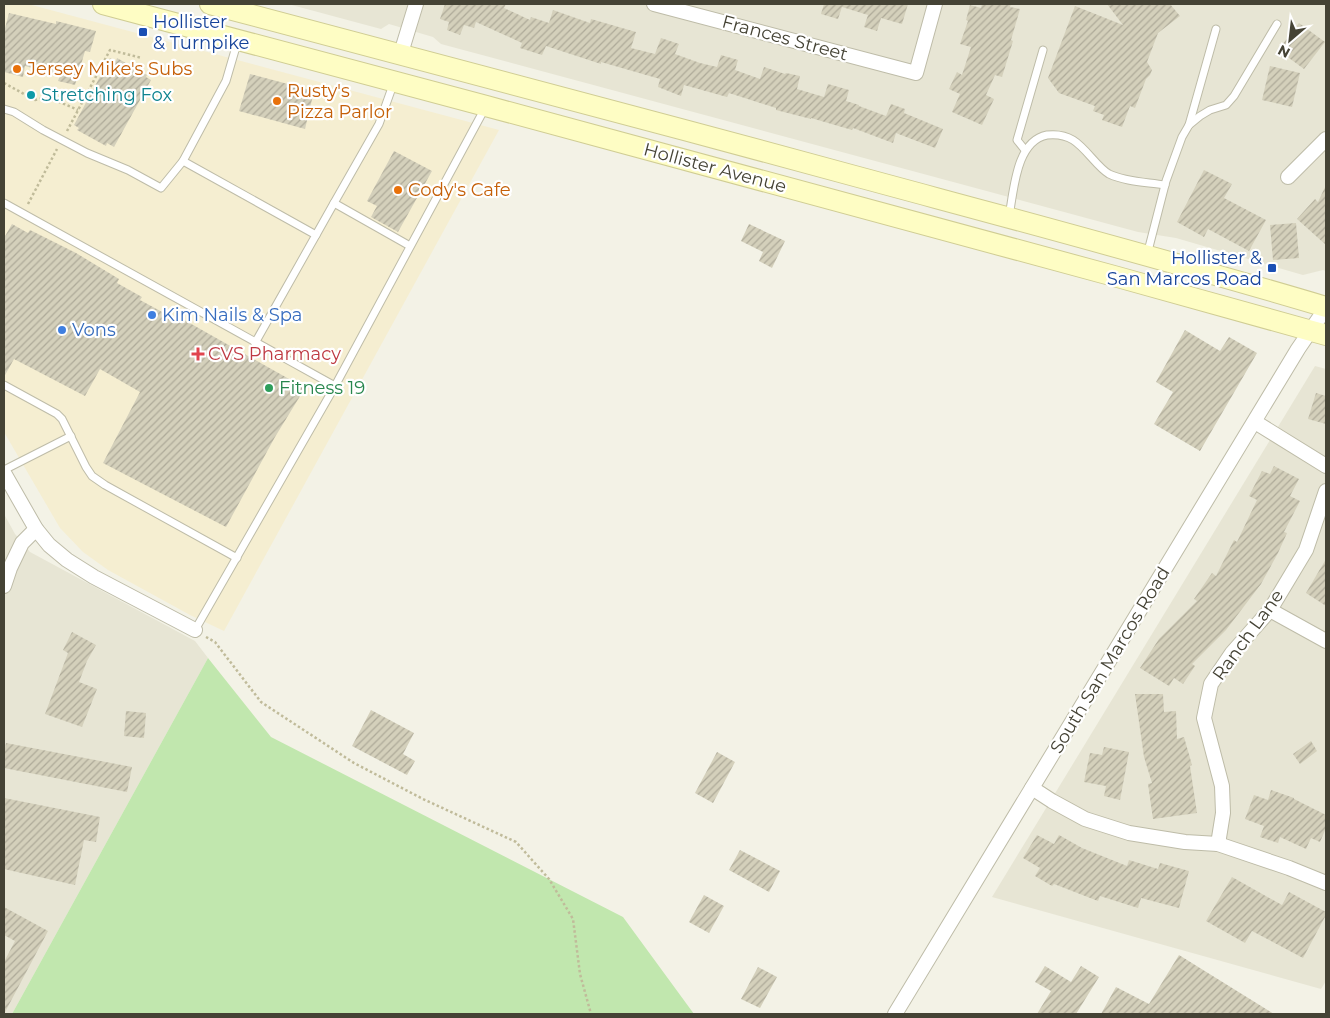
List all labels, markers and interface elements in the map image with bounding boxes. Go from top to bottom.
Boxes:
place label: Hollister & Turnpike [153,11,250,54]
street label: Frances Street [720,11,850,65]
north arrow [1265,15,1315,65]
marker: Hollister & Turnpike [137,26,149,38]
text: N [1275,41,1293,62]
place label: Jersey Mike's Subs [26,58,192,80]
marker: Jersey Mike's Subs [11,63,23,75]
place label: Rusty's Pizza Parlor [287,80,392,123]
place label: Stretching Fox [41,84,172,106]
marker: Stretching Fox [25,89,37,101]
marker: Rusty's Pizza Parlor [271,95,283,107]
street label: Hollister Avenue [641,138,789,198]
place label: Cody's Cafe [408,179,511,201]
marker: Cody's Cafe [392,184,404,196]
place label: Hollister & San Marcos Road [1107,247,1262,290]
marker: Hollister & San Marcos Road [1266,262,1278,274]
place label: Kim Nails & Spa [162,304,302,326]
marker: Kim Nails & Spa [146,309,158,321]
place label: Vons [72,319,116,341]
marker: Vons [56,324,68,336]
place label: CVS Pharmacy [208,343,341,365]
marker: CVS Pharmacy [192,348,204,360]
place label: Fitness 19 [279,377,365,399]
marker: Fitness 19 [263,382,275,394]
street label: South San Marcos Road [1046,563,1174,757]
street label: Ranch Lane [1208,585,1288,685]

